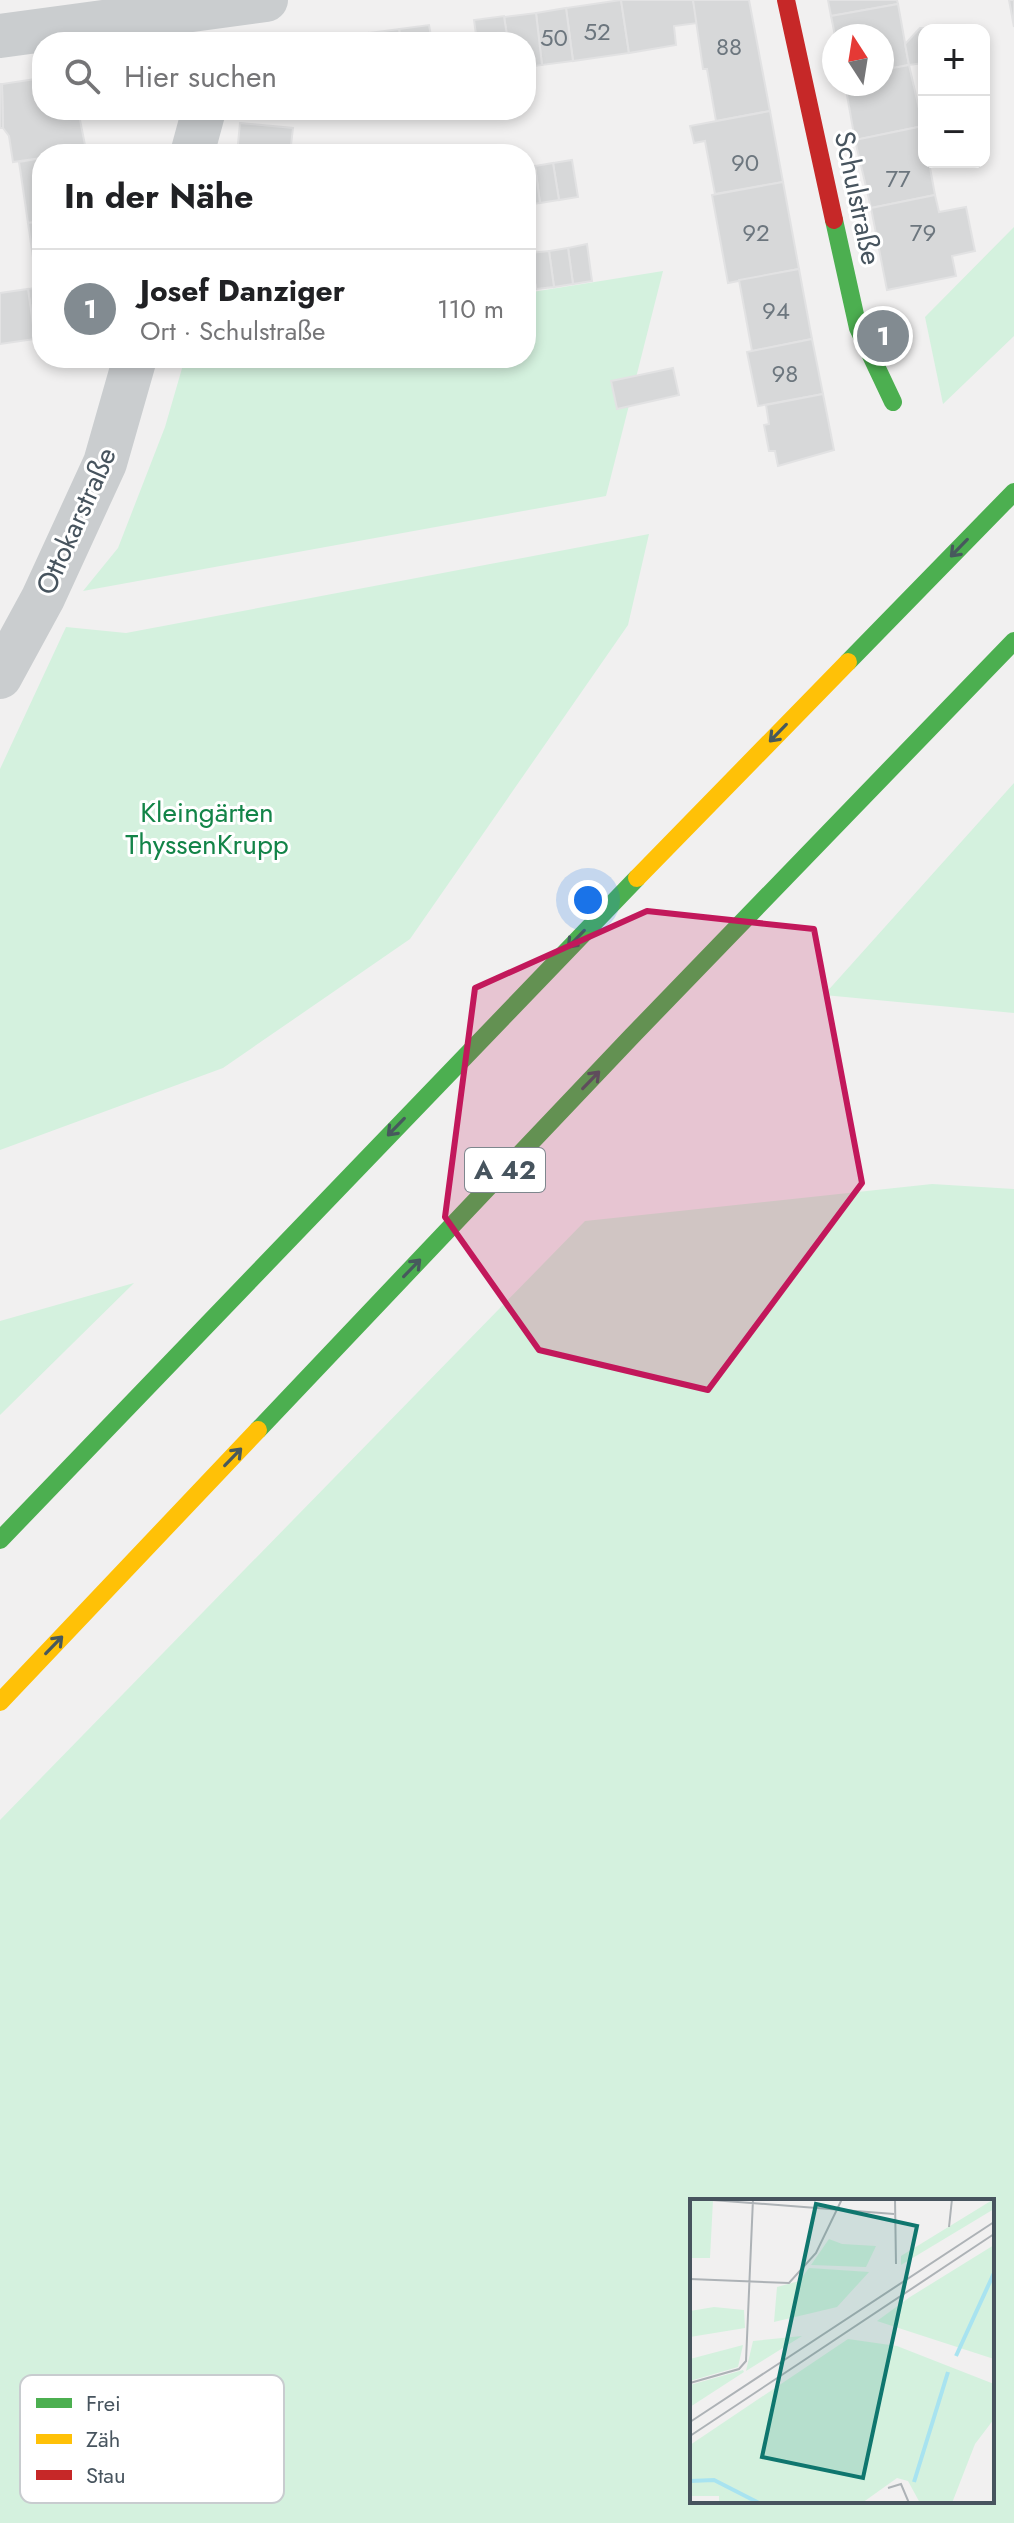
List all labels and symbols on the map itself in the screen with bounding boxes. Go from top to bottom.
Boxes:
house number: 52 [583,14,611,49]
house number: 50 [540,20,568,55]
north arrow [822,24,894,96]
house number: 88 [716,29,742,64]
street label: Schulstraße [824,127,892,269]
house number: 90 [731,145,759,180]
house number: 77 [885,161,911,196]
house number: 92 [742,215,770,250]
house number: 79 [910,215,936,250]
house number: 94 [762,293,790,328]
pin: 1 [857,306,909,366]
house number: 98 [772,356,798,391]
street label: Ottokarstraße [25,441,127,601]
one-way arrow [950,538,969,558]
one-way arrow [768,723,787,743]
park label: Kleingärten ThyssenKrupp [125,792,289,865]
your location [568,880,608,920]
one-way arrow [567,929,586,948]
one-way arrow [581,1070,600,1090]
one-way arrow [387,1117,406,1136]
road number: A 42 [465,1148,545,1192]
one-way arrow [402,1258,421,1278]
one-way arrow [223,1447,242,1467]
one-way arrow [44,1636,62,1656]
inset map [690,2199,994,2503]
legend [20,2375,284,2503]
text: Frei [86,2387,121,2419]
text: Zäh [86,2423,120,2455]
text: Stau [86,2459,125,2491]

